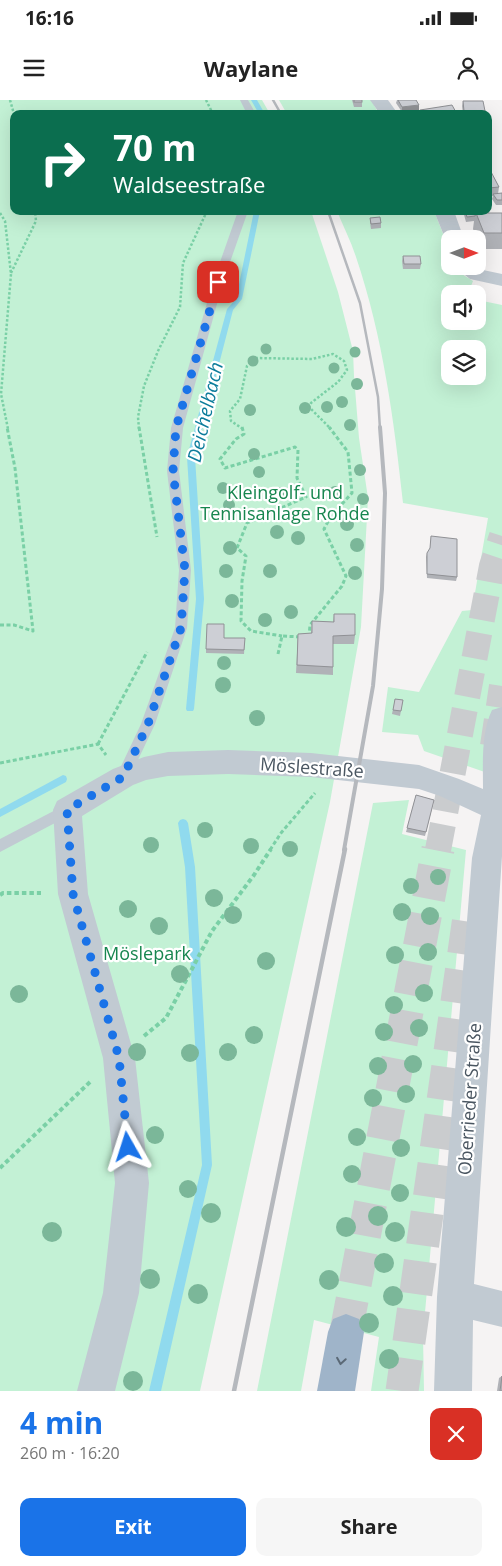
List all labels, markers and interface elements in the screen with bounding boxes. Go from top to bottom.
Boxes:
text: 16:16 [25,5,74,31]
text: Waylane [204,53,298,83]
icon: menu [20,54,48,82]
icon: person [454,54,482,82]
text: 70 m [113,124,196,171]
icon: right [30,130,95,195]
text: Waldseestraße [113,169,265,199]
north arrow [441,230,486,275]
map controls [441,230,486,385]
pin [197,261,239,303]
icon: arrive [204,268,232,296]
button: sound [441,285,486,330]
button: layers [441,340,486,385]
water label: Deichelbach [181,359,229,465]
park label: Kleingolf- und Tennisanlage Rohde [200,480,370,525]
street label: Möslestraße [259,751,365,783]
park label: Möslepark [103,941,192,965]
street label: Oberrieder Straße [452,1022,486,1176]
position arrow [101,1120,153,1172]
one-way arrow [337,1357,347,1366]
text: 4 min [20,1402,103,1443]
button: close [430,1408,482,1460]
text: 260 m · 16:20 [20,1442,120,1464]
button: Exit [20,1498,246,1556]
button: Share [256,1498,482,1556]

